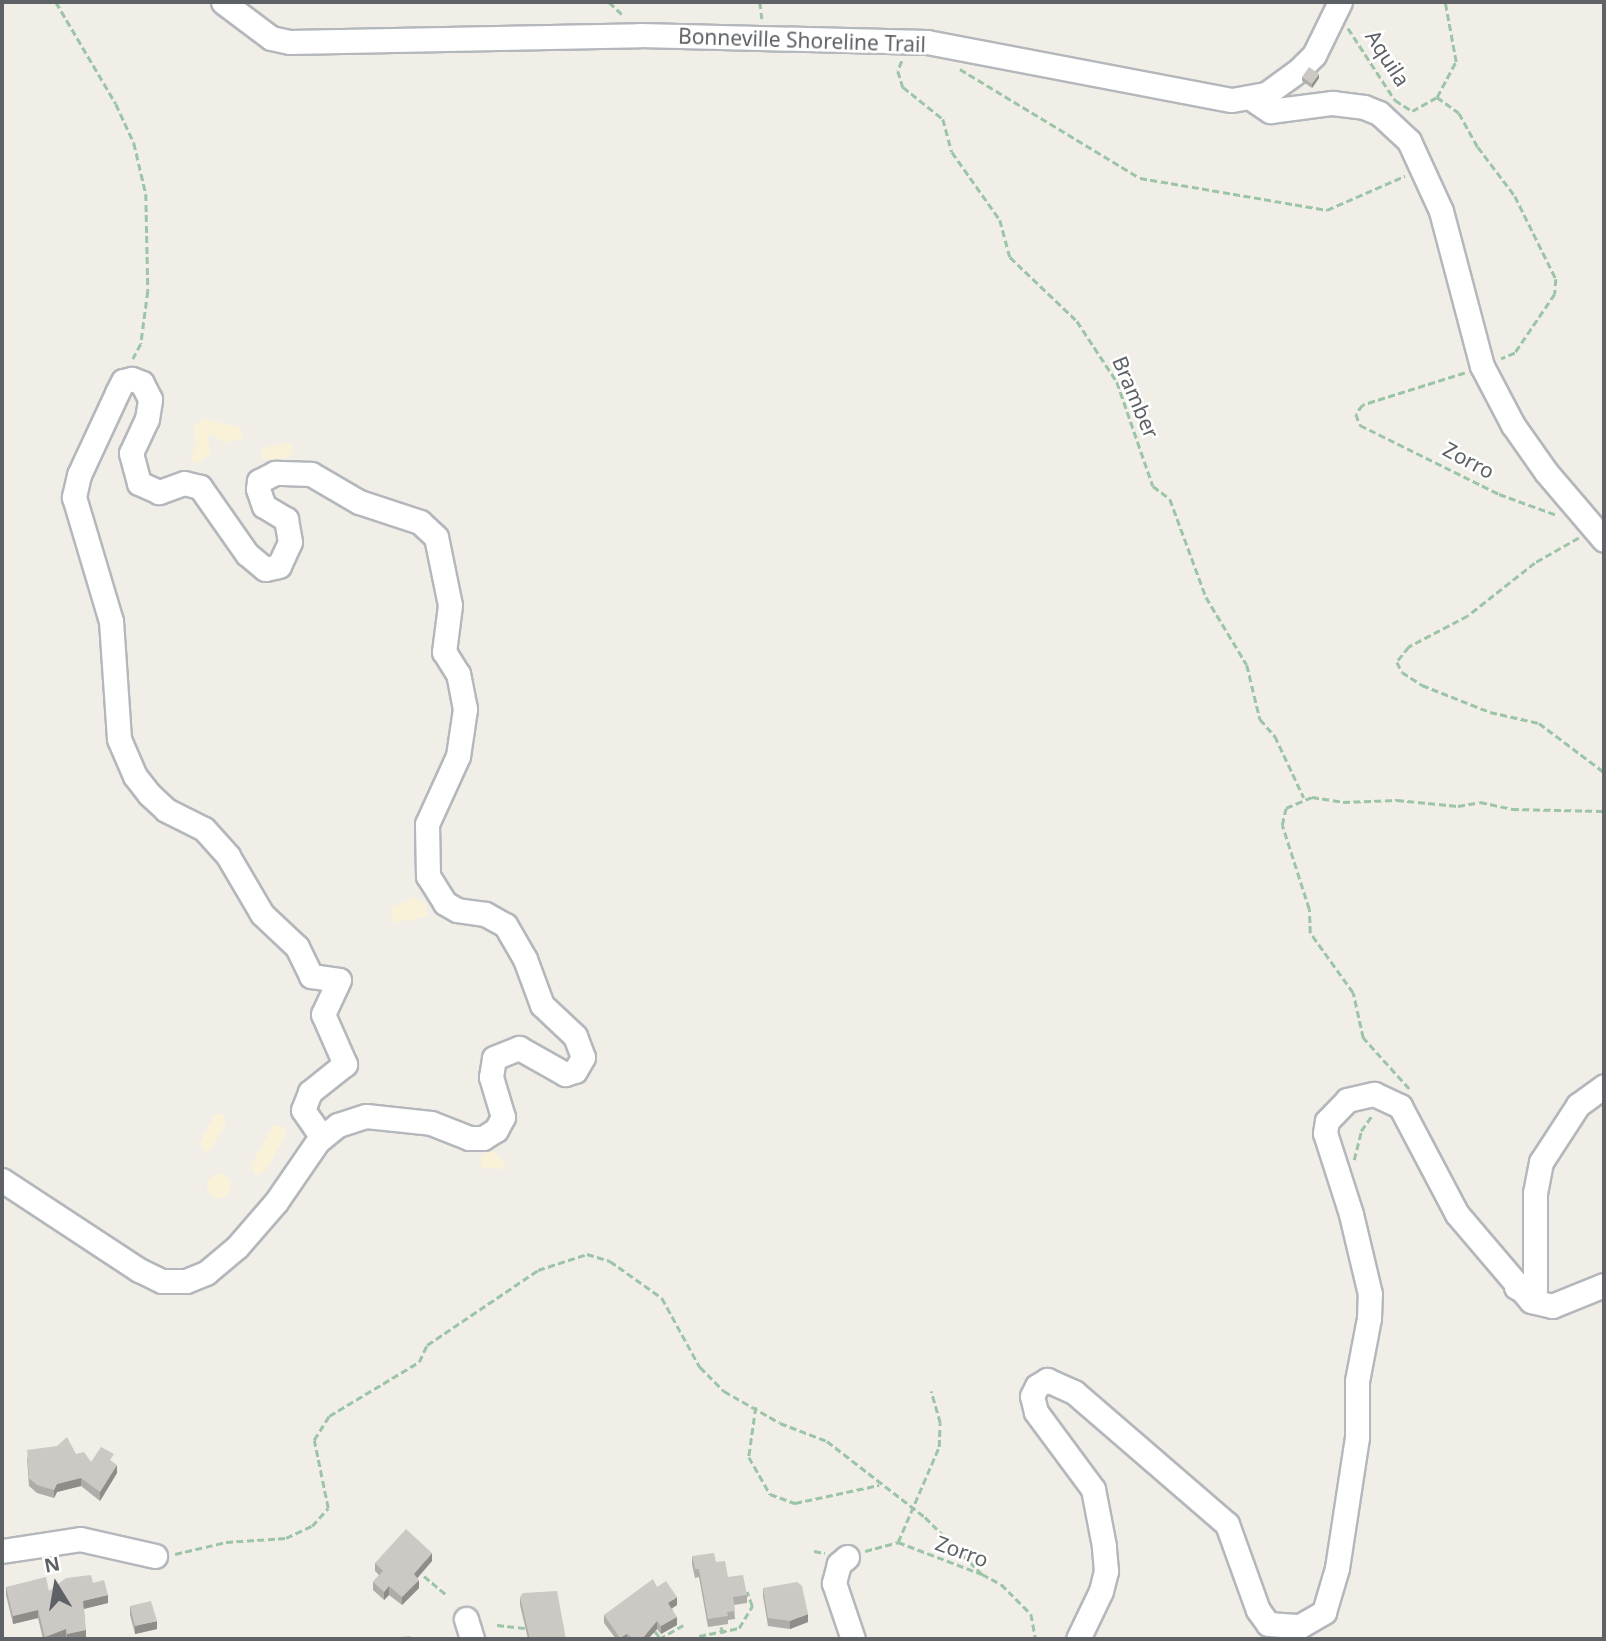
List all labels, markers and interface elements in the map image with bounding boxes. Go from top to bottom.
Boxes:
street label: Bonneville Shoreline Trail [678,23,926,57]
street label: Aquila [1361,25,1415,91]
street label: Bramber [1107,352,1165,442]
street label: Zorro [1439,436,1499,484]
street label: Zorro [932,1530,992,1572]
north arrow [21,1550,91,1620]
text: N [42,1550,62,1579]

